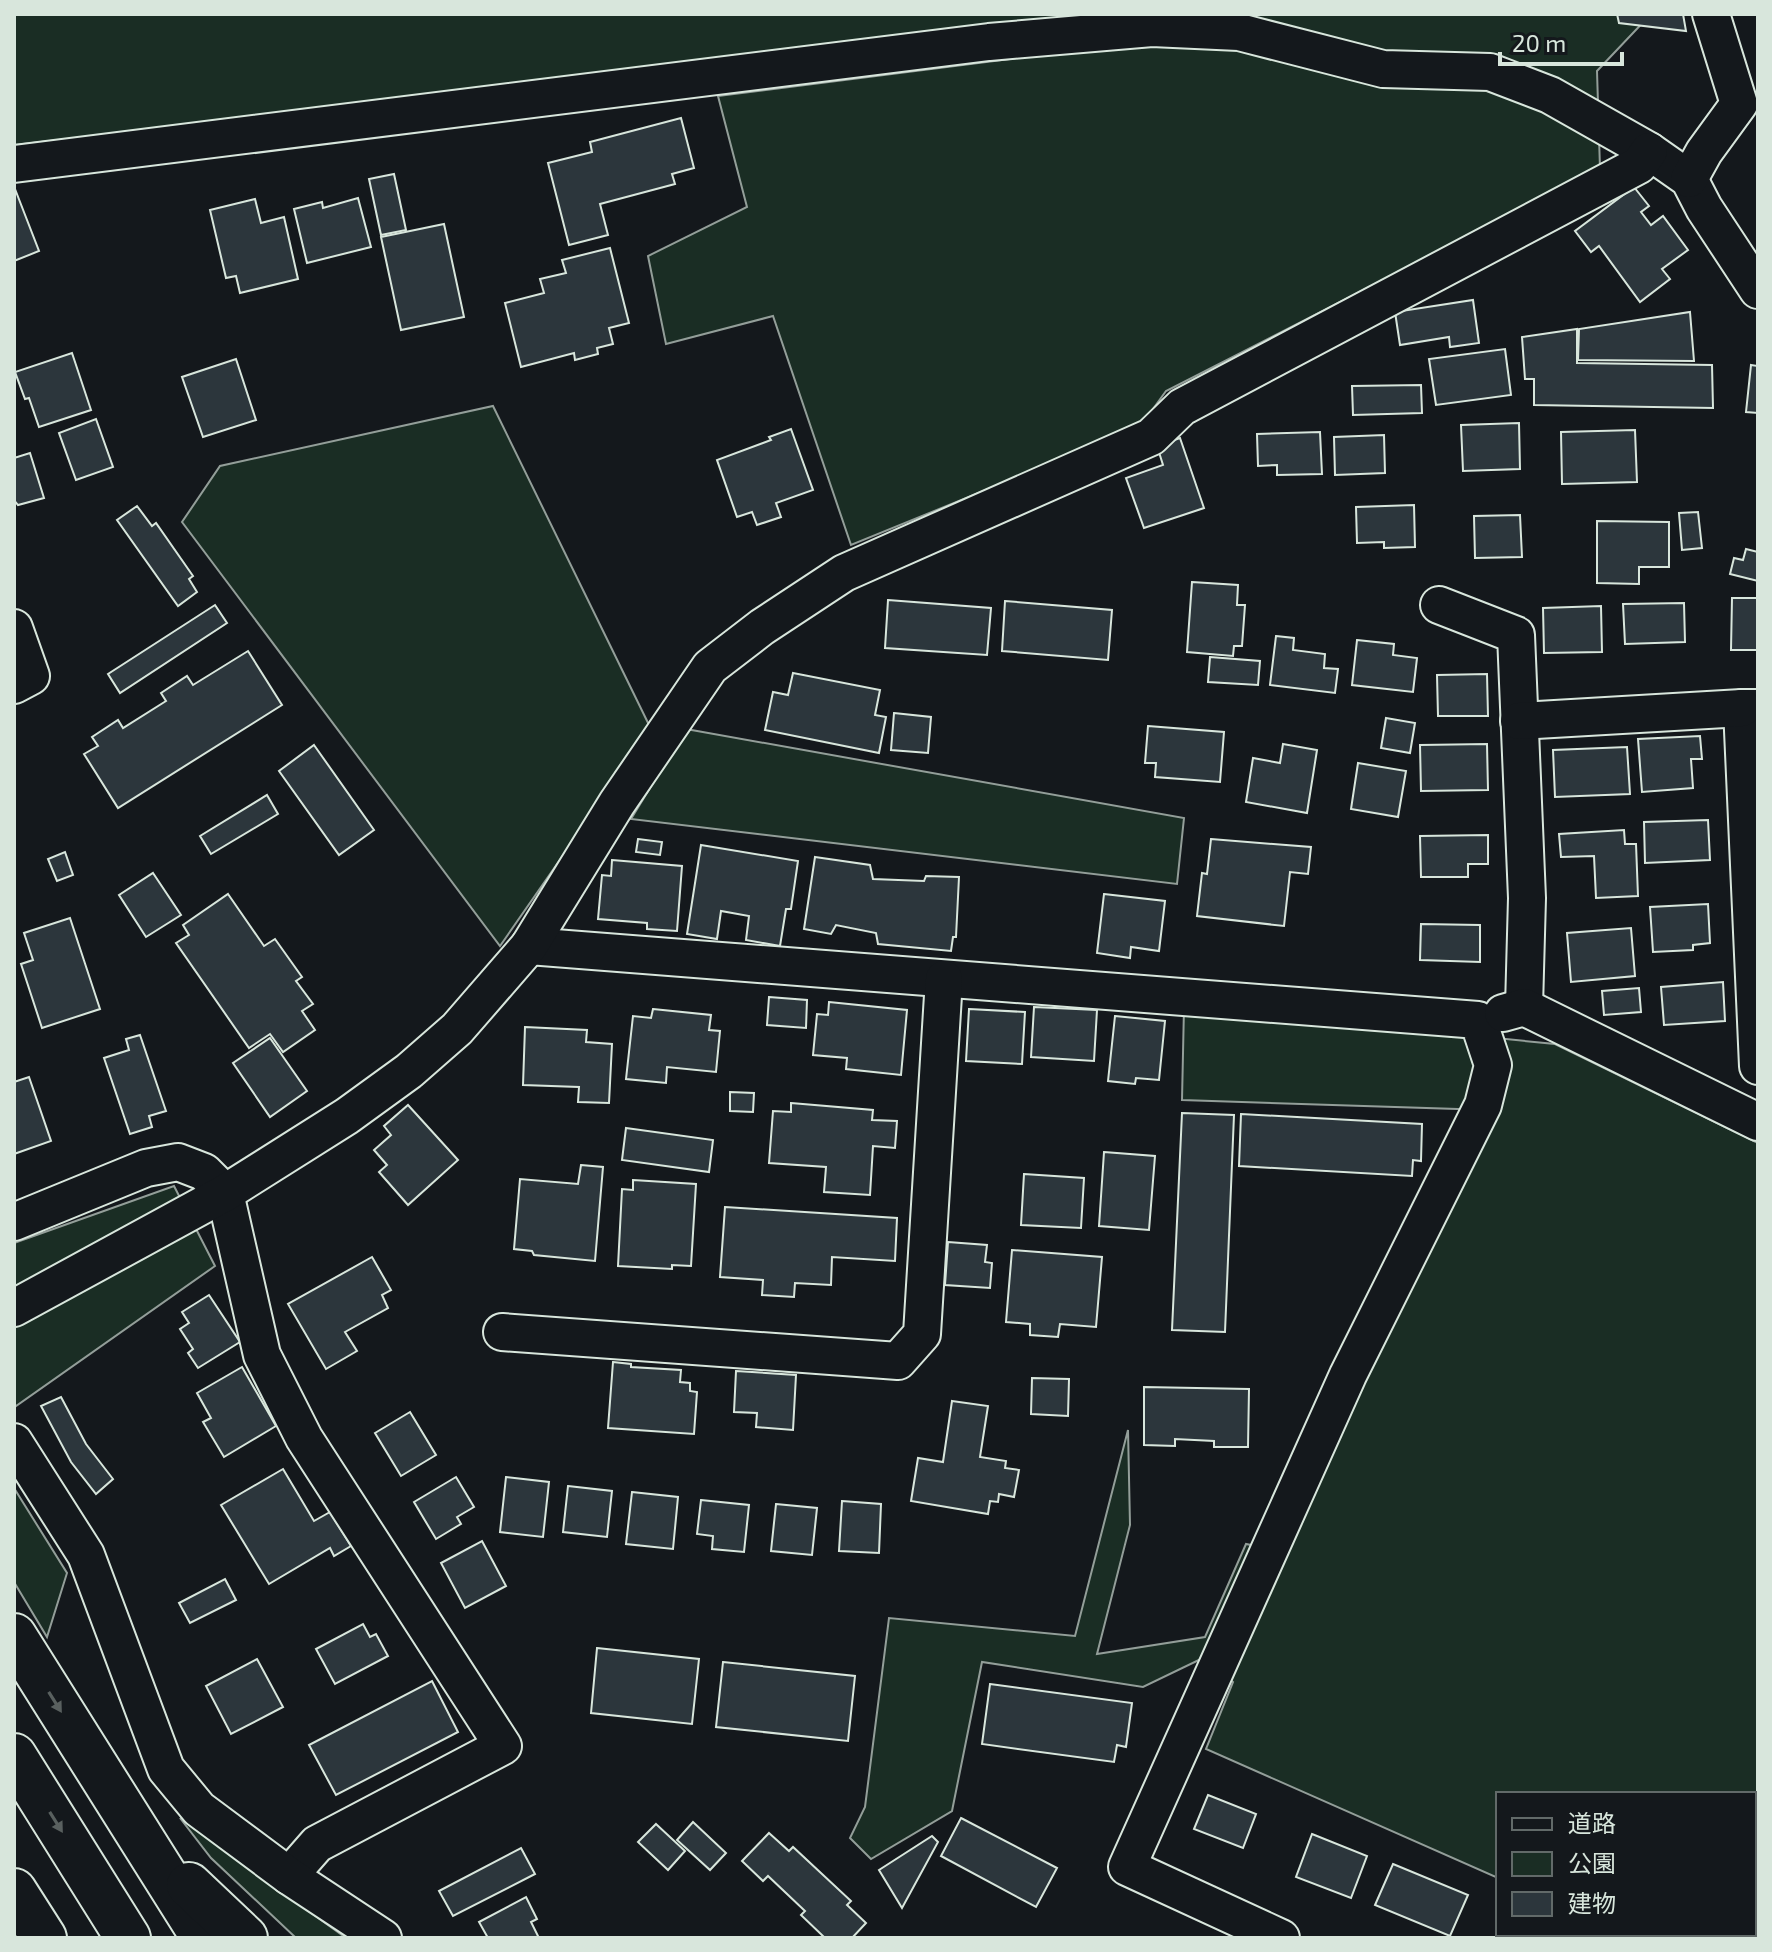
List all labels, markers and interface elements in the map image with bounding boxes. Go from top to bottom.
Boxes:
scale bar [1500,16,1622,66]
text: 20 m [1512,28,1566,57]
one-way arrow [48,1691,62,1713]
legend [1496,1792,1756,1936]
text: 道路 [1568,1808,1616,1837]
one-way arrow [48,1811,62,1833]
text: 公園 [1568,1848,1616,1877]
text: 建物 [1568,1888,1616,1917]

